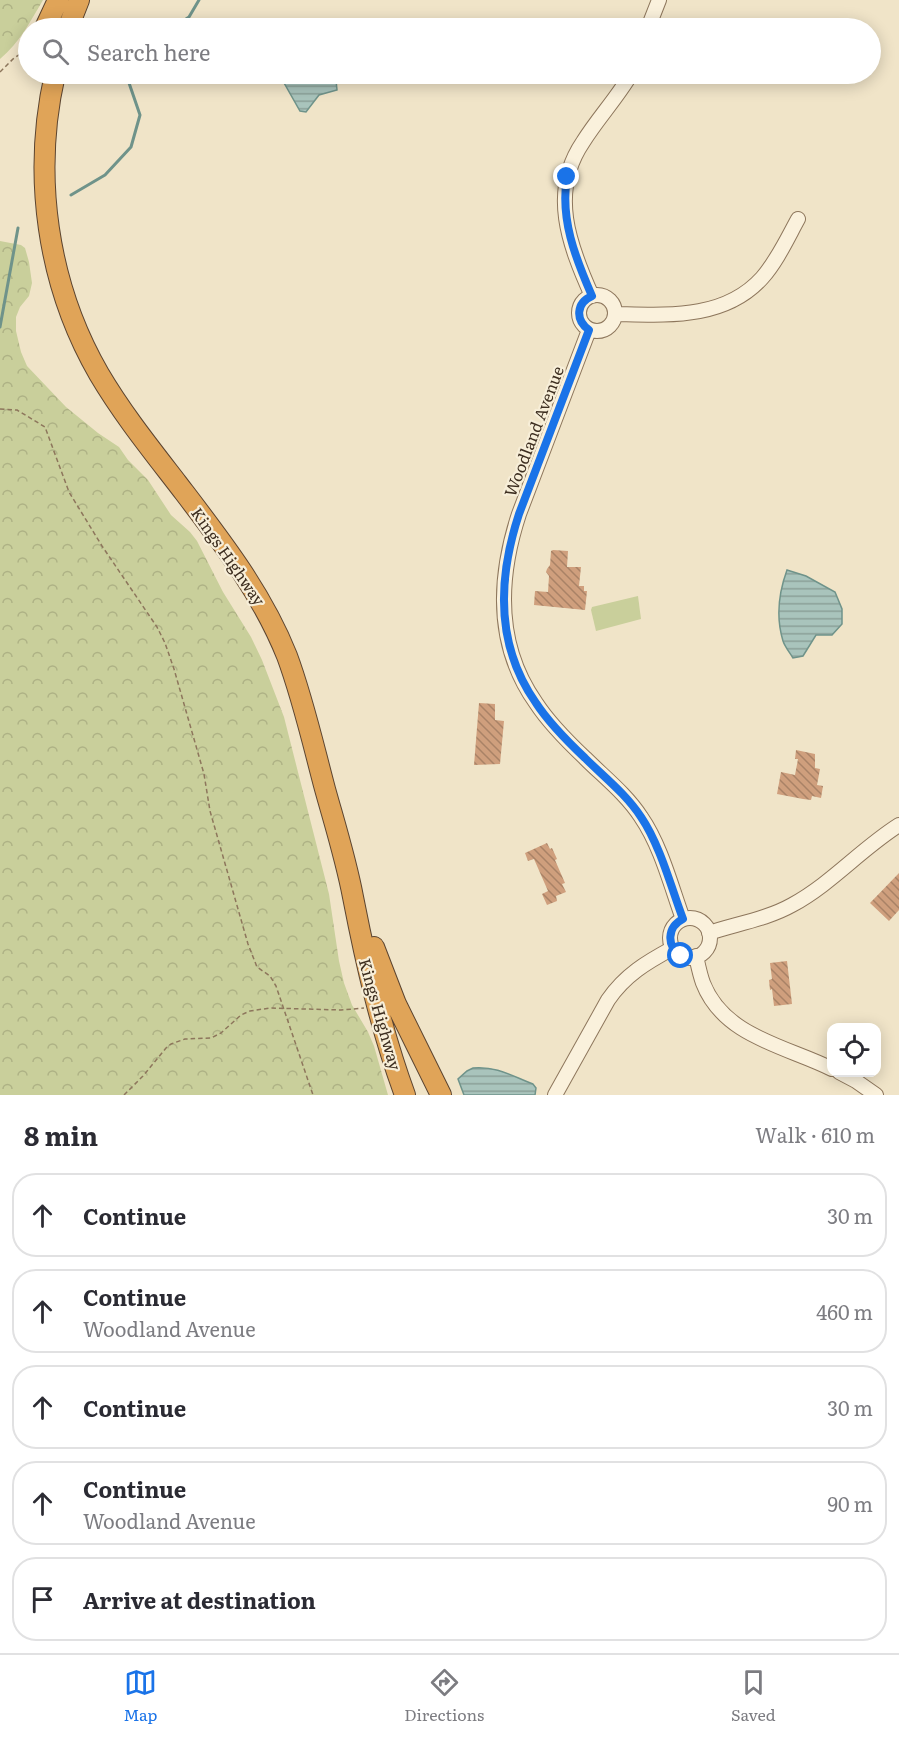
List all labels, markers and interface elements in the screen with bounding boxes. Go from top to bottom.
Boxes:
search box [18,18,881,84]
icon: search [39,35,72,68]
text: Search here [87,35,210,68]
route end [553,163,579,189]
street label: Woodland Avenue [497,362,569,500]
street label: Kings Highway [186,502,272,611]
route start [667,942,693,968]
street label: Kings Highway [354,955,409,1073]
map controls [827,1023,881,1077]
button: locate [827,1023,881,1077]
text: 8 min [24,1115,98,1154]
text: Walk · 610 m [755,1119,875,1149]
icon: ahead [26,1199,59,1232]
text: Continue [83,1199,186,1232]
text: 30 m [827,1200,873,1230]
text: Continue [83,1280,186,1313]
icon: ahead [26,1295,59,1328]
text: 460 m [816,1296,873,1326]
text: Woodland Avenue [83,1313,256,1343]
icon: ahead [26,1391,59,1424]
text: Continue [83,1391,186,1424]
text: 30 m [827,1392,873,1422]
text: Continue [83,1472,186,1505]
icon: ahead [26,1487,59,1520]
text: 90 m [828,1488,873,1518]
text: Woodland Avenue [83,1505,256,1535]
icon: arrive [26,1583,59,1616]
text: Arrive at destination [83,1583,316,1616]
tab: Map [123,1666,157,1726]
tab: Directions [404,1666,484,1726]
tab: Saved [731,1666,776,1726]

